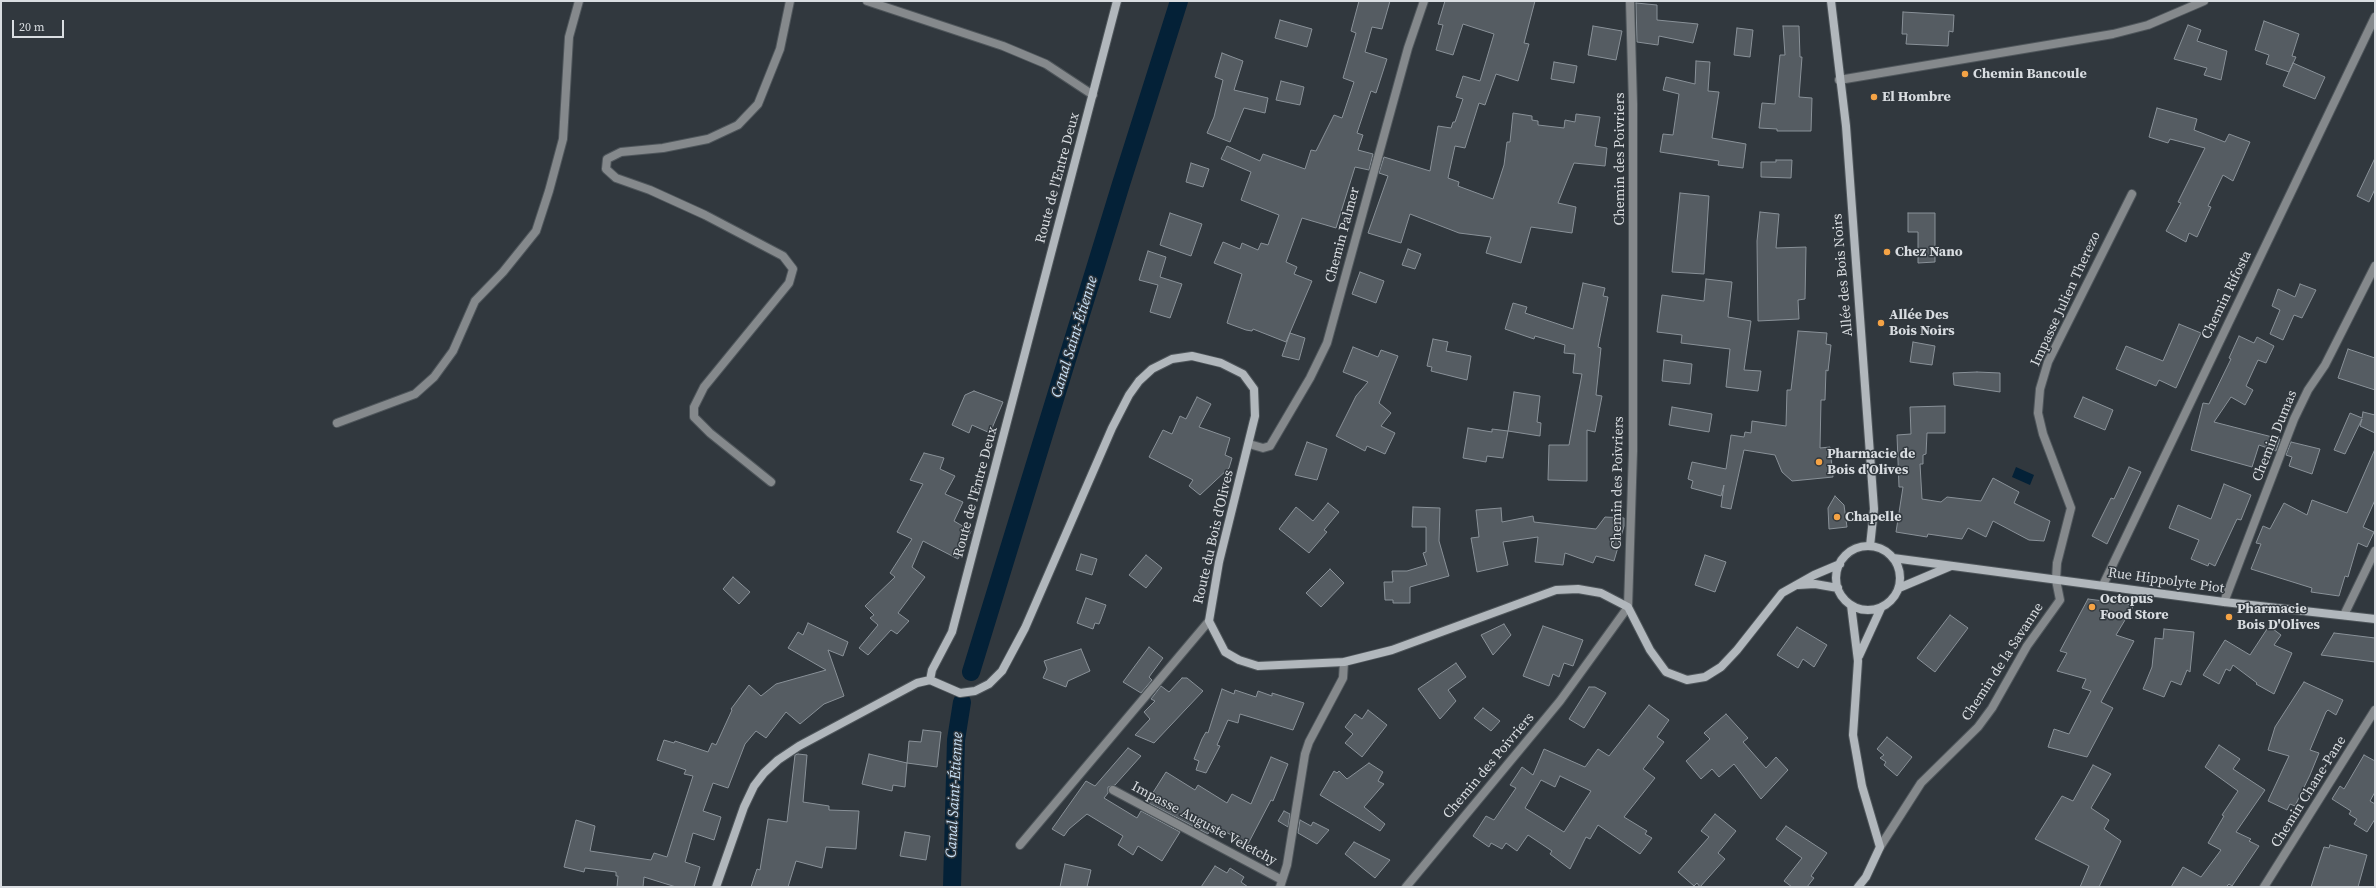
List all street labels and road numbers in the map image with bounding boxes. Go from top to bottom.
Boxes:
street label: Chemin des Poivriers [1612,92,1628,226]
street label: Route de l'Entre Deux [1032,111,1084,245]
street label: Chemin Palmer [1322,185,1364,285]
street label: Allée des Bois Noirs [1829,213,1857,337]
street label: Impasse Julien Therezo [2027,229,2105,369]
street label: Chemin Rifosta [2198,248,2256,342]
street label: Chemin Dumas [2249,388,2301,484]
street label: Chemin des Poivriers [1608,416,1628,550]
street label: Route de l'Entre Deux [950,425,1002,559]
street label: Route du Bois d'Olives [1190,469,1238,605]
street label: Rue Hippolyte Piot [2107,565,2225,597]
street label: Chemin de la Savanne [1958,600,2048,724]
street label: Chemin des Poivriers [1440,710,1538,822]
street label: Chemin Chane-Pane [2268,733,2350,851]
street label: Impasse Auguste Veletchy [1129,779,1279,869]

